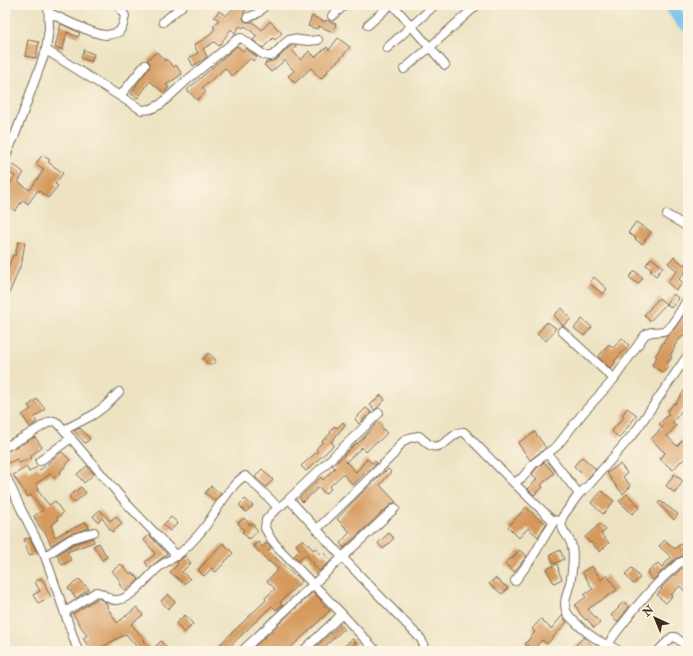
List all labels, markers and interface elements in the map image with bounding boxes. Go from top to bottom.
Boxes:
north arrow [635,598,675,638]
text: N [640,602,657,620]

